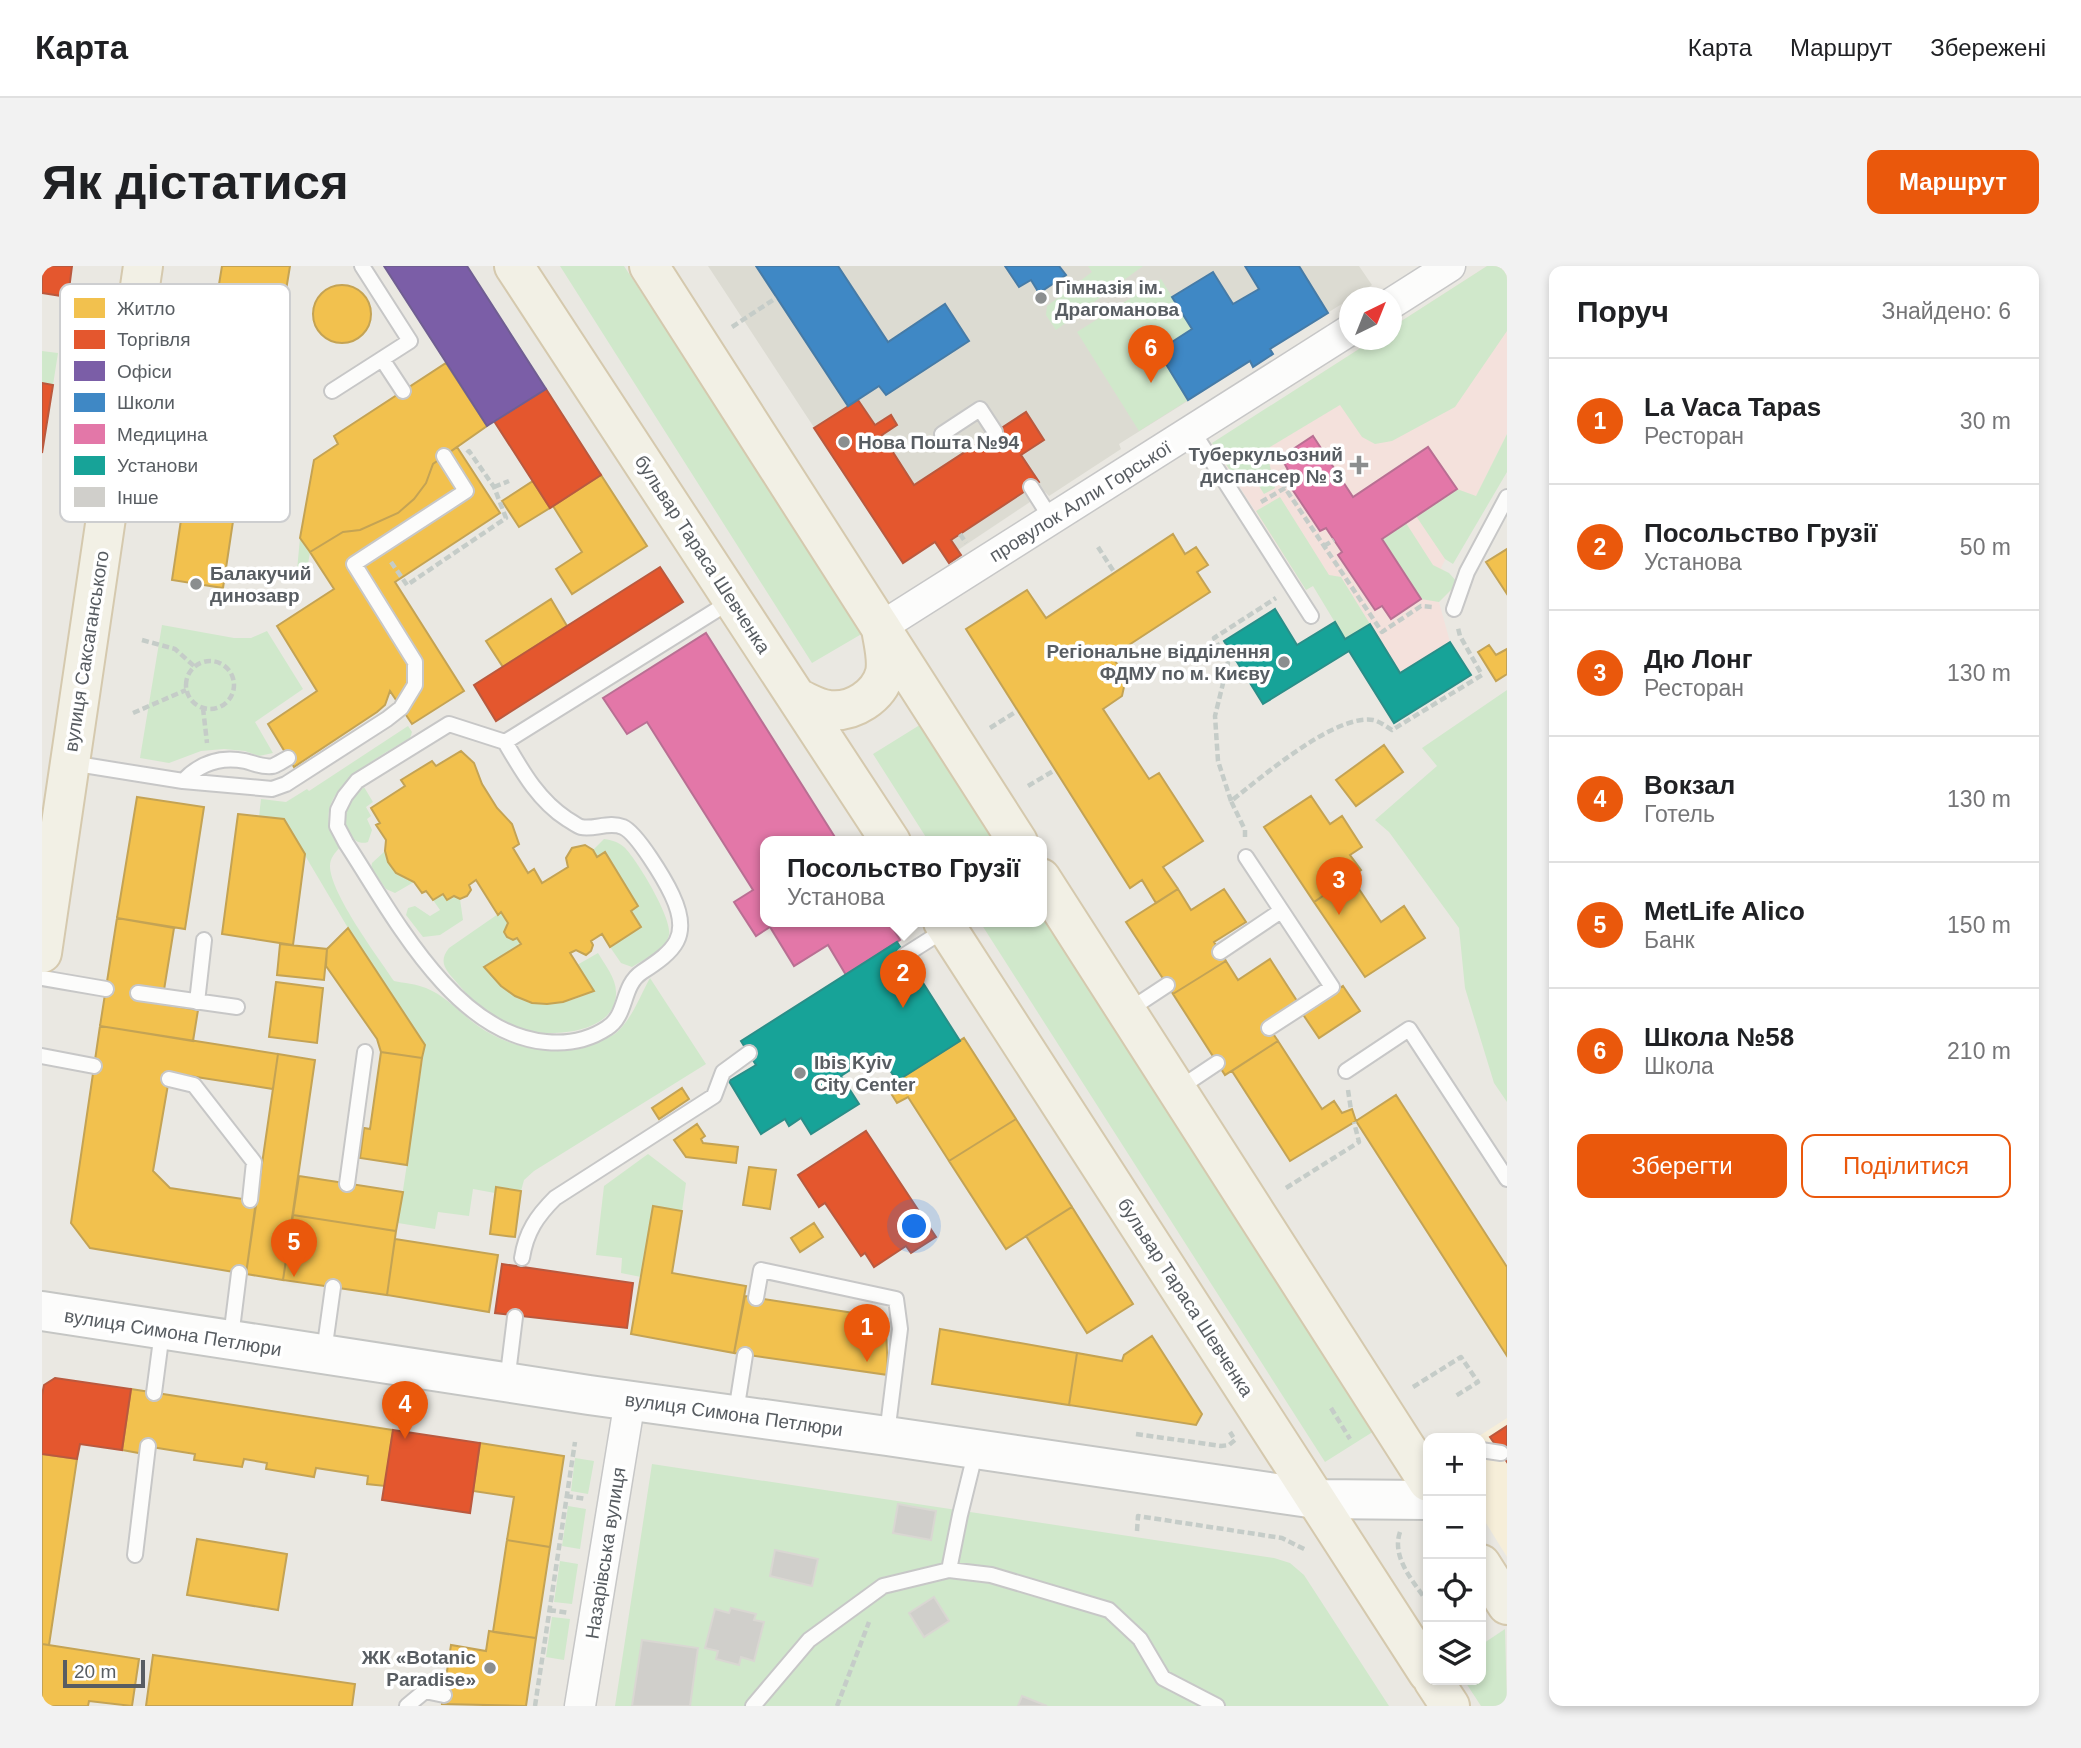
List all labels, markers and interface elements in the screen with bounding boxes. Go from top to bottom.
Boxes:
text: Карта [35,29,128,66]
text: Карта [1688,34,1752,61]
text: Маршрут [1790,34,1892,61]
text: Збережені [1930,34,2046,61]
button: Маршрут [1867,150,2039,214]
text: Як дістатися [42,155,349,209]
place label: Гімназія ім. Драгоманова [1055,277,1180,320]
legend [60,284,290,522]
north arrow [1339,287,1402,350]
marker: Гімназія ім. Драгоманова [1033,290,1049,306]
text: Поруч [1577,295,1669,328]
text: Житло [117,298,175,319]
text: Знайдено: 6 [1881,298,2011,324]
pin: 6 [1128,325,1174,383]
text: Торгівля [117,329,190,350]
text: Офіси [117,361,172,382]
text: Школи [117,392,175,413]
text: La Vaca Tapas [1644,392,1821,422]
text: 1 [1594,408,1606,434]
text: 30 m [1960,408,2011,434]
text: Ресторан [1644,423,1744,449]
text: Медицина [117,424,208,445]
place label: Нова Пошта №94 [858,432,1020,453]
marker: Нова Пошта №94 [836,434,852,450]
street label: провулок Алли Горської [986,436,1176,566]
place label: Туберкульозний диспансер № 3 [1188,444,1343,487]
street label: бульвар Тараса Шевченка [631,451,775,658]
text: Установи [117,455,198,476]
marker: Туберкульозний диспансер № 3 [1349,455,1369,475]
text: Інше [117,487,159,508]
text: Посольство Грузії [1644,518,1877,548]
text: 2 [1594,534,1606,560]
text: 50 m [1960,534,2011,560]
street label: вулиця Саксаганського [60,549,113,753]
text: Установа [1644,549,1742,575]
place label: Балакучий динозавр [210,563,311,606]
marker: Балакучий динозавр [188,576,204,592]
place label: Регіональне відділення ФДМУ по м. Києву [1047,641,1270,684]
text: Дю Лонг [1644,644,1753,674]
marker: Регіональне відділення ФДМУ по м. Києву [1276,654,1292,670]
text: 3 [1594,660,1606,686]
text: 130 m [1947,660,2011,686]
text: Ресторан [1644,675,1744,701]
text: Вокзал [1644,770,1735,800]
text: 4 [1594,786,1606,812]
text: 130 m [1947,786,2011,812]
text: Готель [1644,801,1715,827]
popup [760,836,1047,927]
text: Посольство Грузії [787,853,1020,883]
pin: 3 [1316,857,1362,915]
text: Установа [787,884,885,910]
text: MetLife Alico [1644,896,1805,926]
text: 5 [1594,912,1606,938]
text: 150 m [1947,912,2011,938]
text: Банк [1644,927,1695,953]
pin: 2 [880,950,926,1008]
text: Школа №58 [1644,1022,1794,1052]
text: 6 [1594,1038,1606,1064]
text: 210 m [1947,1038,2011,1064]
place label: Ibis Kyiv City Center [814,1052,916,1095]
text: Школа [1644,1053,1714,1079]
marker: Ibis Kyiv City Center [792,1065,808,1081]
button: Зберегти [1577,1134,1787,1198]
button: Поділитися [1801,1134,2011,1198]
street label: бульвар Тараса Шевченка [1114,1194,1258,1401]
your location [897,1209,931,1243]
pin: 5 [271,1219,317,1277]
pin: 1 [844,1304,890,1362]
street label: вулиця Симона Петлюри [63,1305,283,1360]
pin: 4 [382,1381,428,1439]
street label: вулиця Симона Петлюри [624,1389,844,1440]
map controls [1423,1433,1486,1685]
button: + [1423,1433,1486,1496]
street label: Назарівська вулиця [582,1466,629,1640]
button: − [1423,1496,1486,1559]
button: locate [1423,1559,1486,1622]
button: layers [1423,1622,1486,1685]
place label: ЖК «Botanic Paradise» [361,1647,476,1690]
scale bar [63,1657,145,1689]
marker: ЖК «Botanic Paradise» [482,1660,498,1676]
text: 20 m [74,1661,116,1682]

